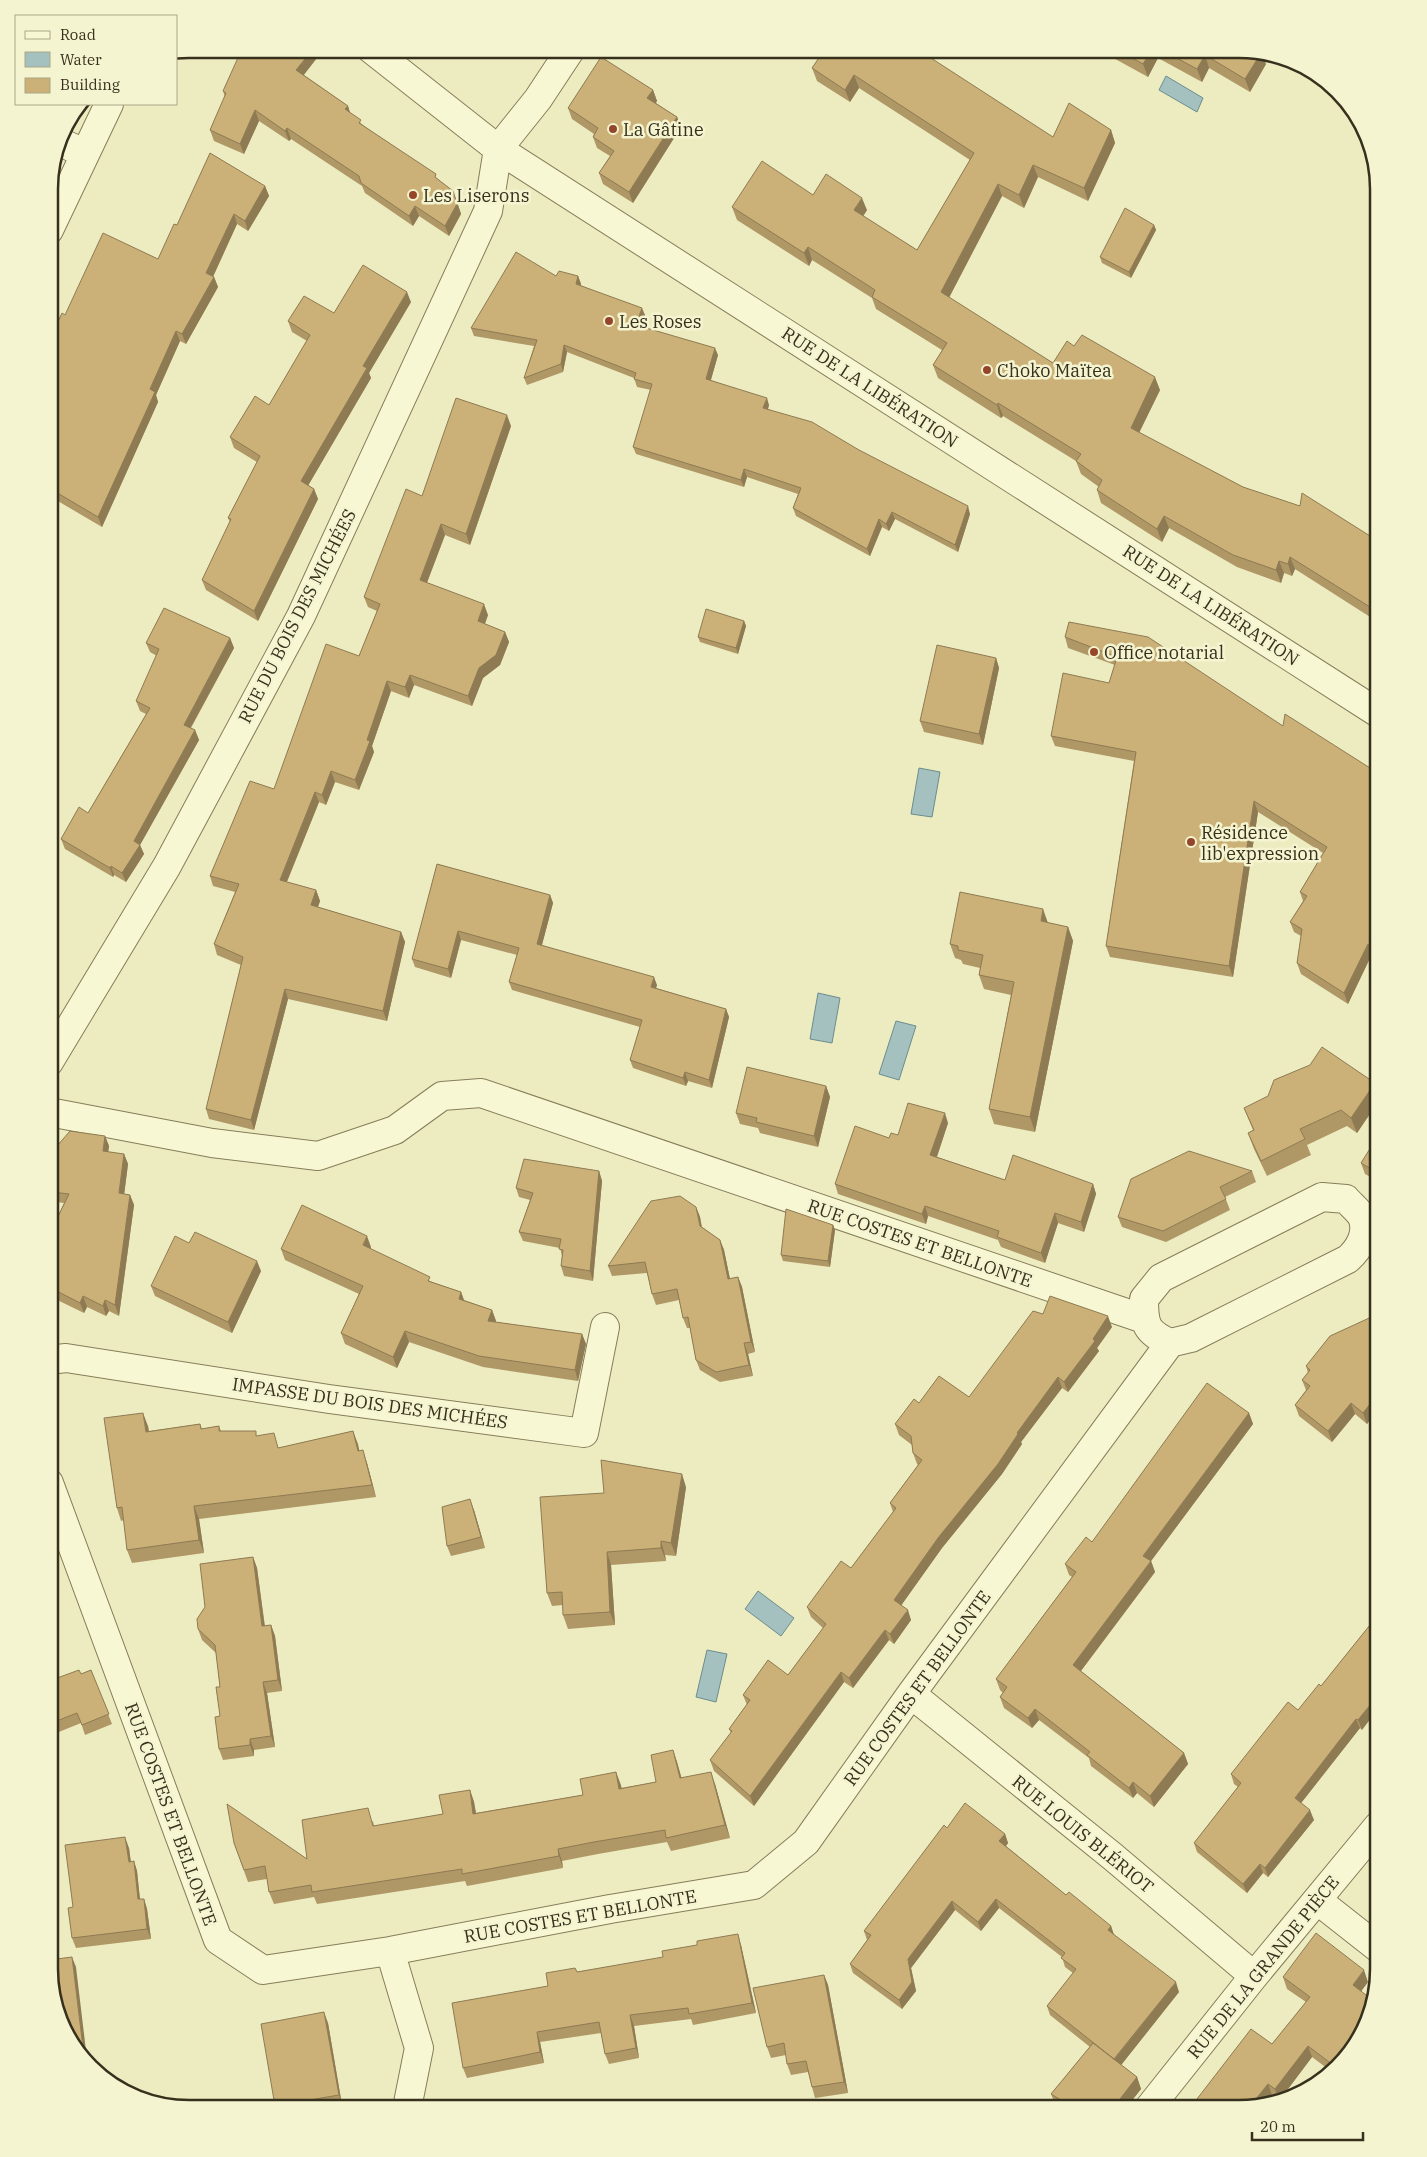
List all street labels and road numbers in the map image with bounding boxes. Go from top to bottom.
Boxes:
street label: RUE DE LA LIBÉRATION [777,321,963,453]
street label: RUE DU BOIS DES MICHÉES [233,505,361,727]
street label: RUE DE LA LIBÉRATION [1118,539,1304,671]
street label: RUE COSTES ET BELLONTE [805,1194,1035,1292]
street label: IMPASSE DU BOIS DES MICHÉES [231,1372,509,1434]
street label: RUE COSTES ET BELLONTE [838,1586,996,1790]
street label: RUE COSTES ET BELLONTE [120,1699,222,1929]
street label: RUE LOUIS BLÉRIOT [1008,1770,1159,1898]
street label: RUE DE LA GRANDE PIÈCE [1182,1871,1344,2063]
street label: RUE COSTES ET BELLONTE [462,1884,698,1948]

